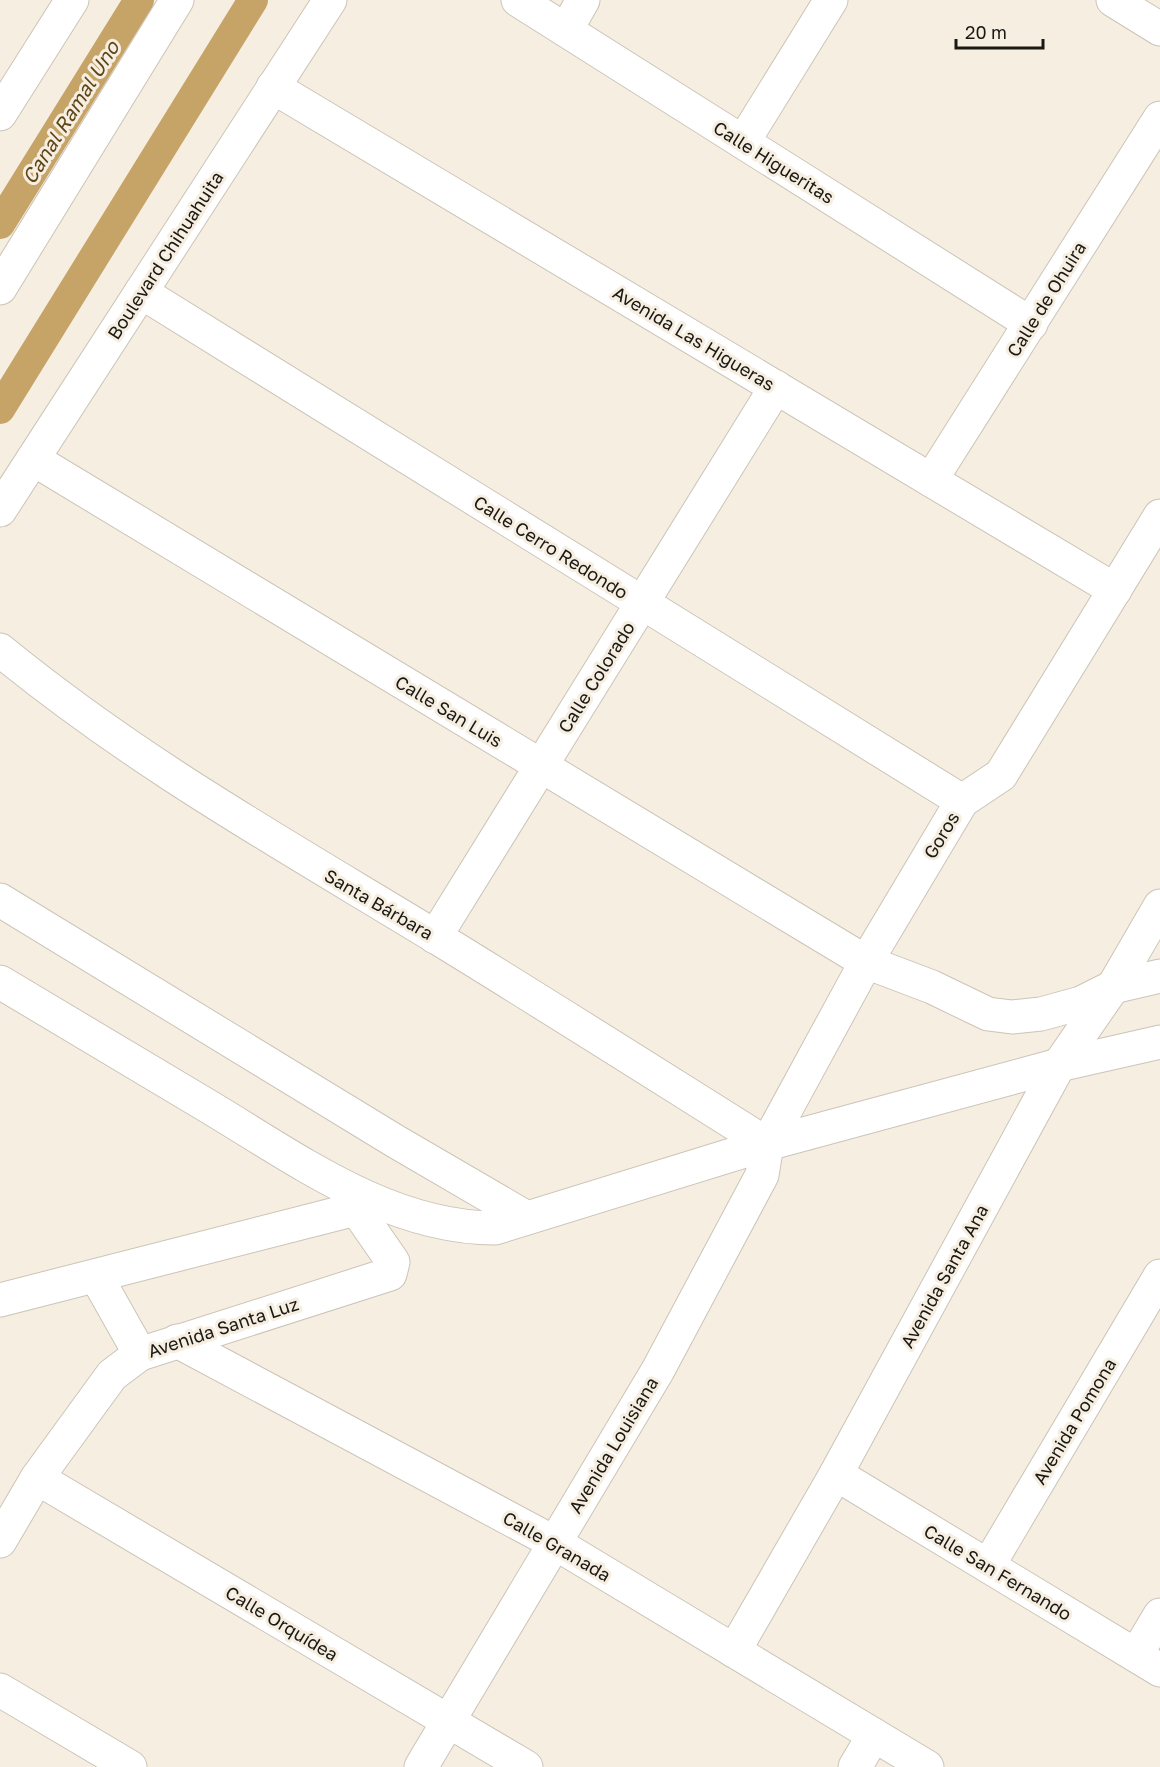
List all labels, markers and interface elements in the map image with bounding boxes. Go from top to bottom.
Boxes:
scale bar [956,12,1043,50]
text: 20 m [965,21,1007,43]
water label: Canal Ramal Uno [16,35,124,188]
street label: Calle Higueritas [710,116,838,208]
street label: Boulevard Chihuahuita [102,167,228,343]
street label: Calle de Ohuira [1002,237,1090,361]
street label: Avenida Las Higueras [609,281,779,395]
street label: Calle Cerro Redondo [470,491,632,603]
street label: Calle Colorado [553,617,639,737]
street label: Calle San Luis [391,670,507,752]
street label: Goros [919,808,963,862]
street label: Santa Bárbara [321,864,437,944]
street label: Avenida Santa Ana [895,1200,993,1352]
street label: Avenida Santa Luz [145,1292,301,1362]
street label: Avenida Pomona [1028,1354,1120,1488]
street label: Avenida Louisiana [564,1373,662,1517]
street label: Calle Granada [499,1506,615,1586]
street label: Calle San Fernando [920,1519,1076,1625]
street label: Calle Orquídea [222,1581,342,1665]

